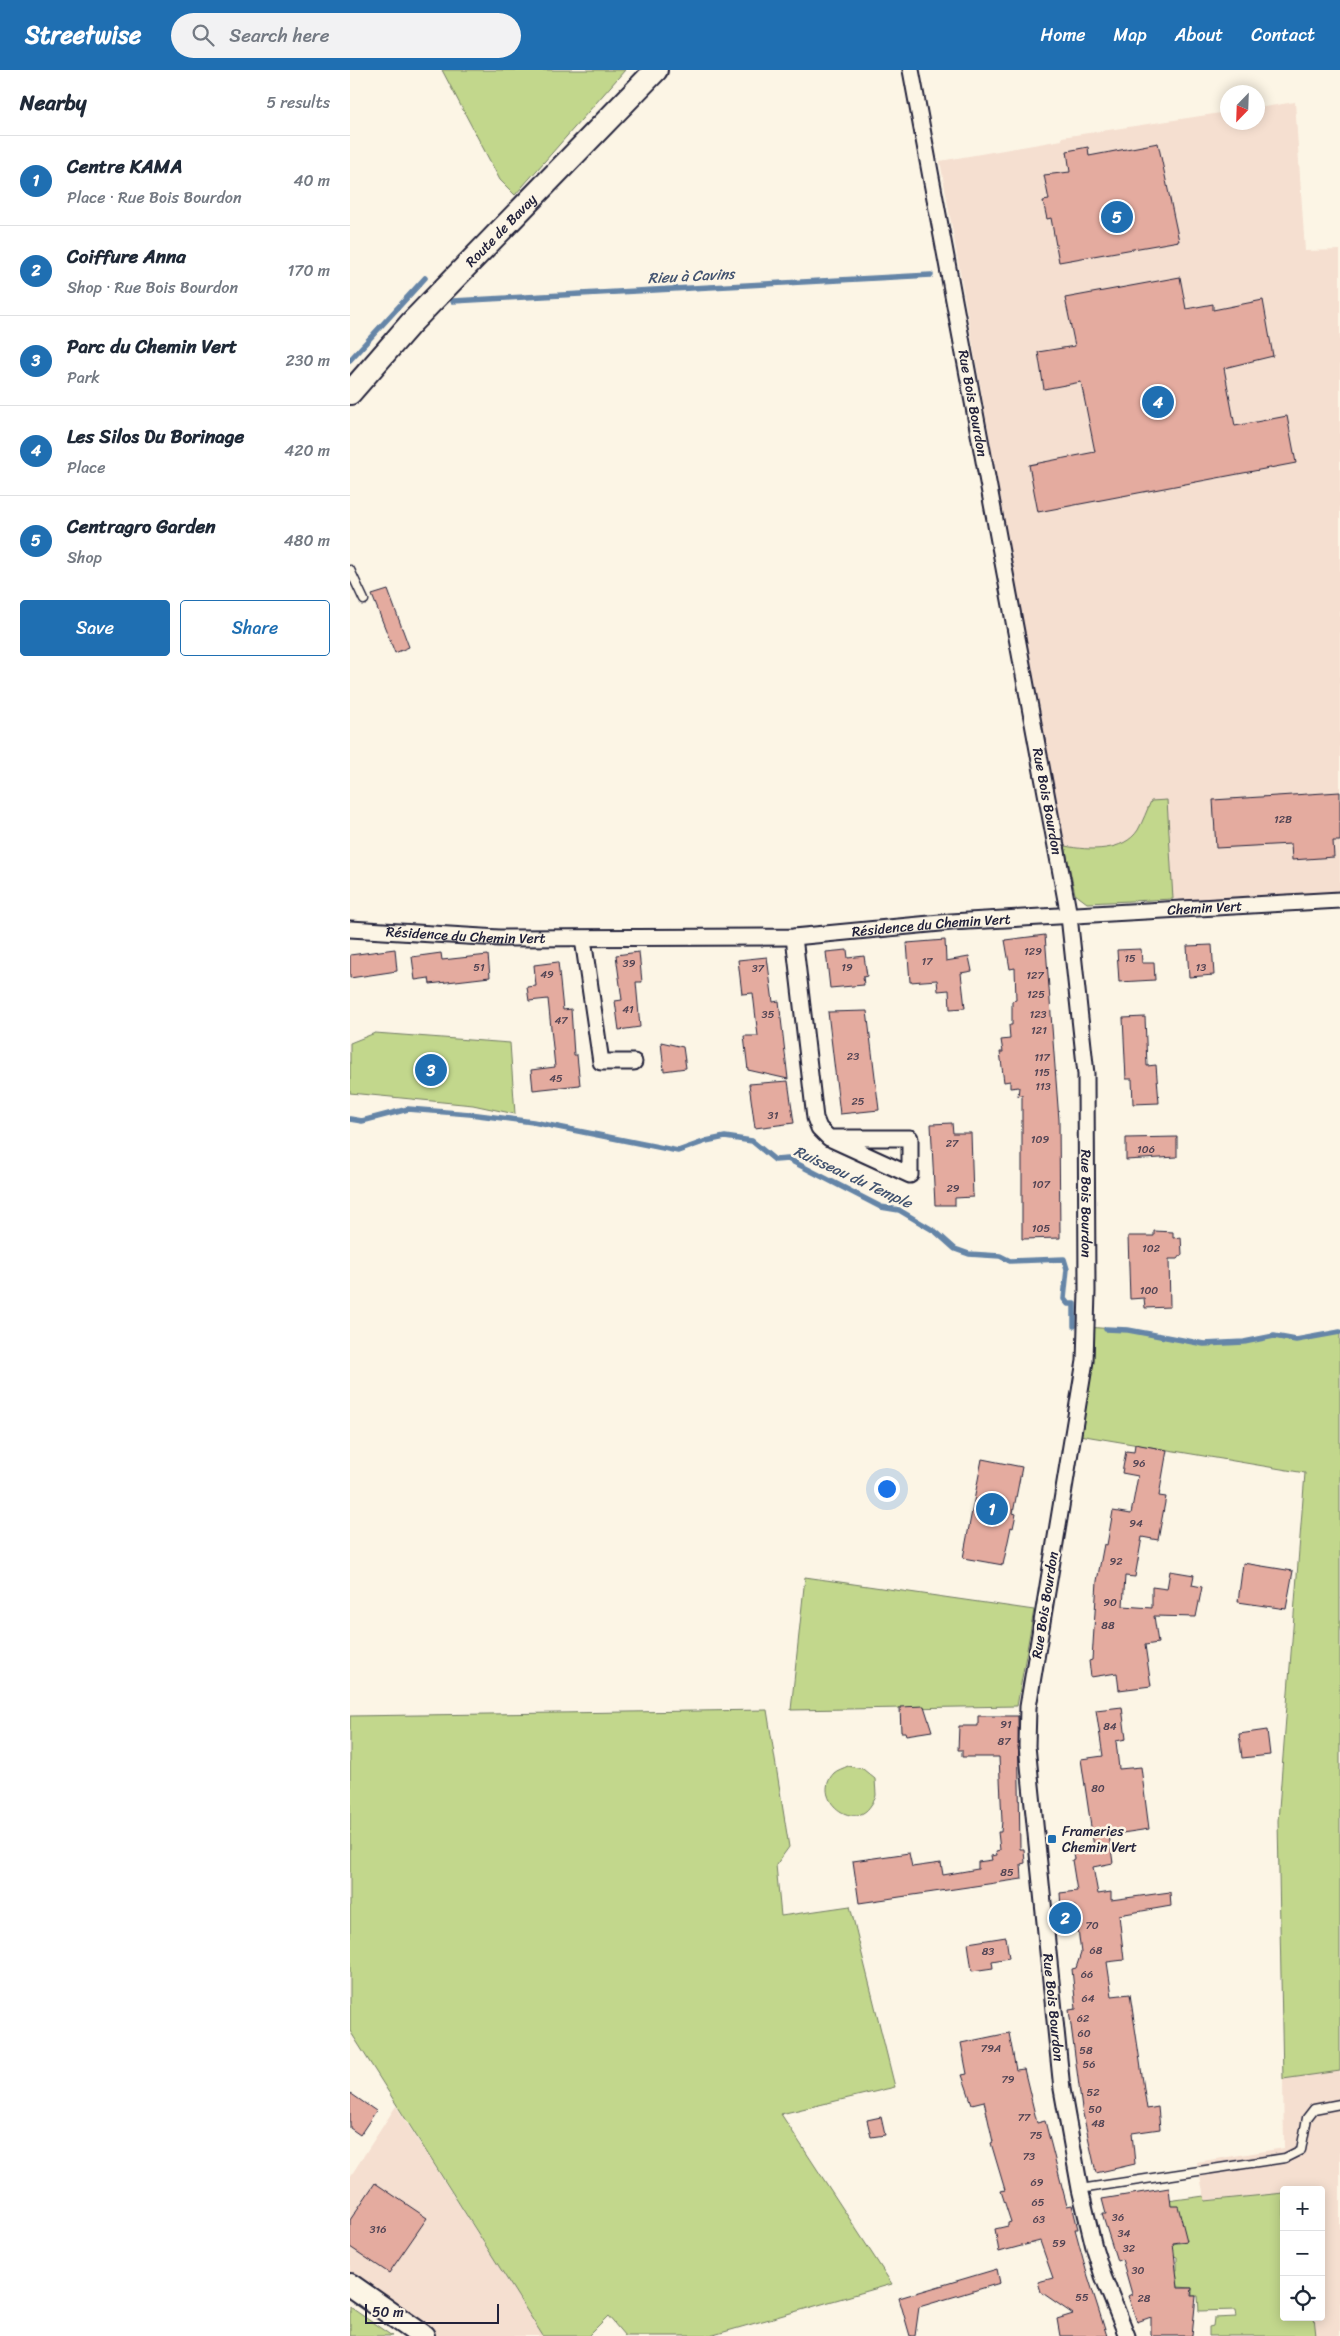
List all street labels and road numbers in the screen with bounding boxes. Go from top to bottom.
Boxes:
street label: Route de Bavay [459,187,543,273]
street label: Rue Bois Bourdon [951,348,996,459]
street label: Rue Bois Bourdon [1025,746,1070,857]
street label: Chemin Vert [1166,893,1243,922]
street label: Résidence du Chemin Vert [850,906,1011,944]
street label: Résidence du Chemin Vert [385,919,546,951]
street label: Rue Bois Bourdon [1074,1149,1099,1258]
street label: Rue Bois Bourdon [1024,1549,1066,1660]
street label: Rue Bois Bourdon [1036,1952,1072,2063]

